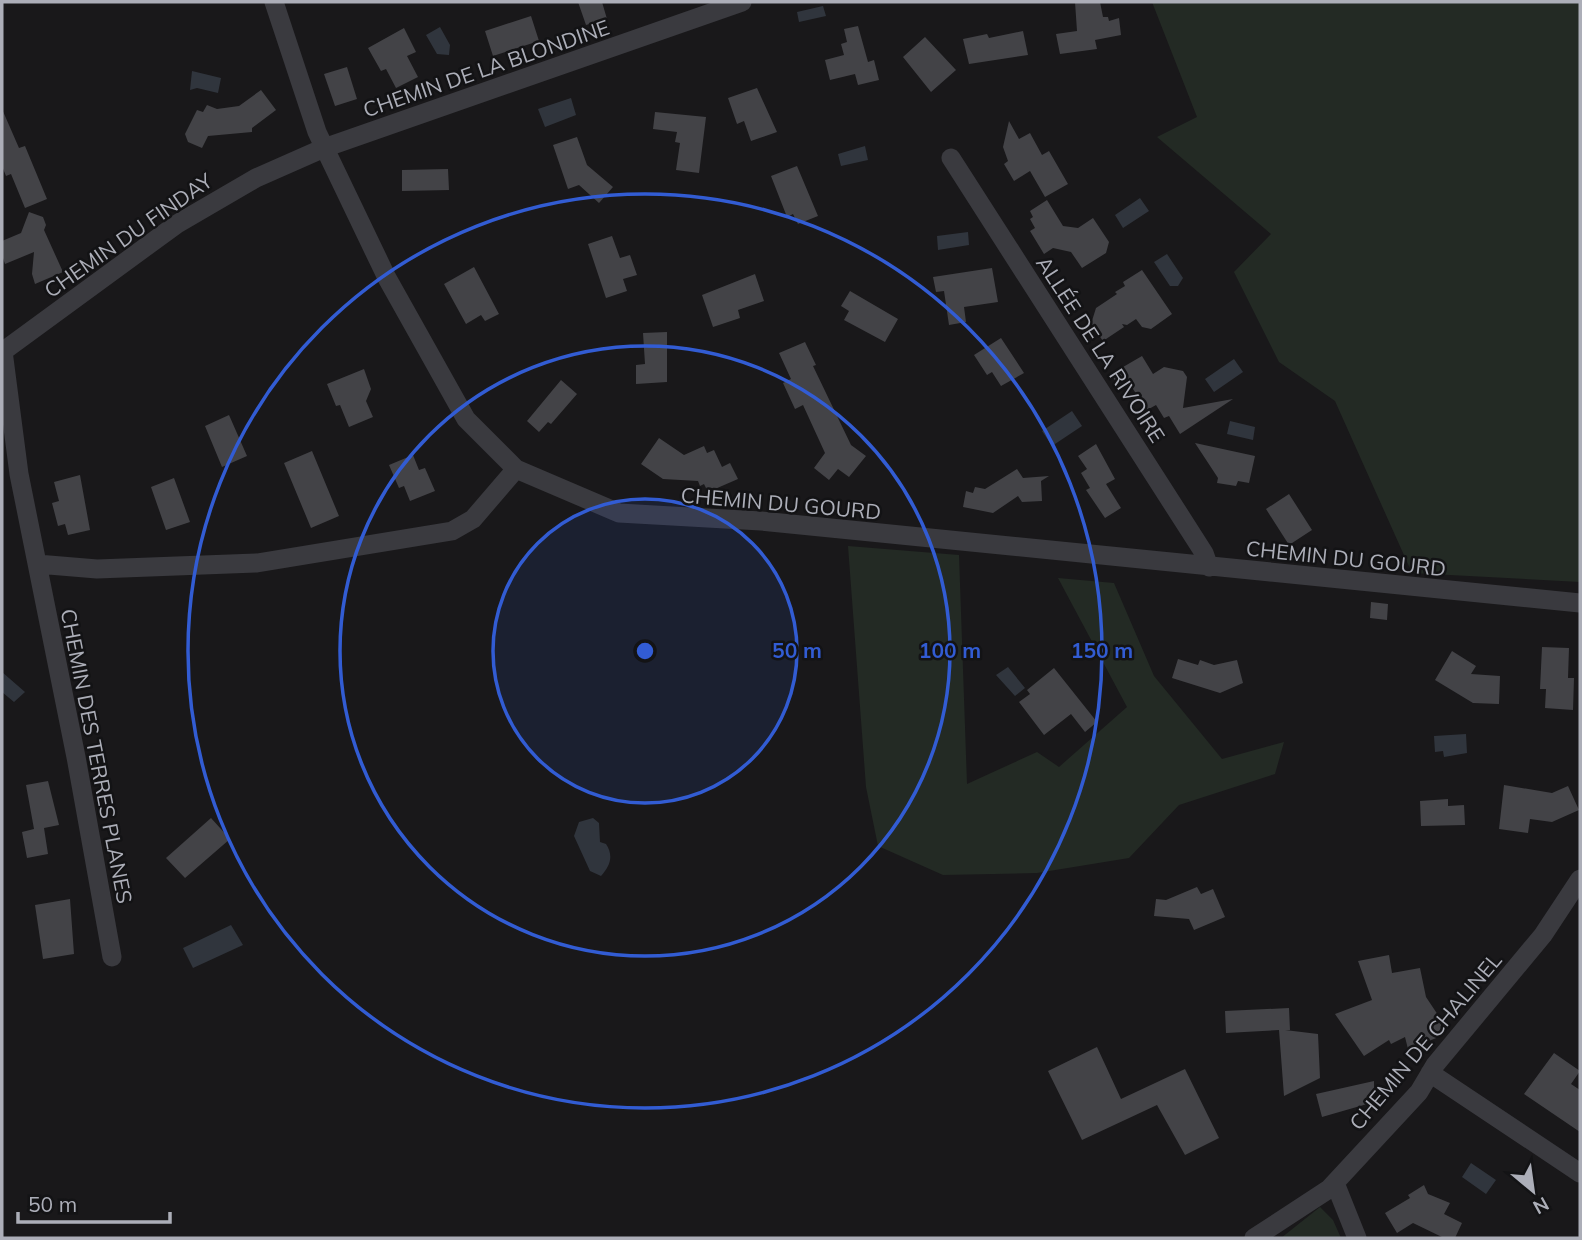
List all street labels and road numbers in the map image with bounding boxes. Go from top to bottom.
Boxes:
street label: CHEMIN DE LA BLONDINE [359,14,613,122]
street label: CHEMIN DU FINDAY [39,167,217,303]
street label: ALLÉE DE LA RIVOIRE [1031,251,1171,447]
street label: CHEMIN DU GOURD [680,481,882,525]
street label: CHEMIN DU GOURD [1245,535,1447,581]
street label: CHEMIN DES TERRES PLANES [56,606,138,906]
street label: CHEMIN DE CHALINEL [1343,947,1507,1135]

